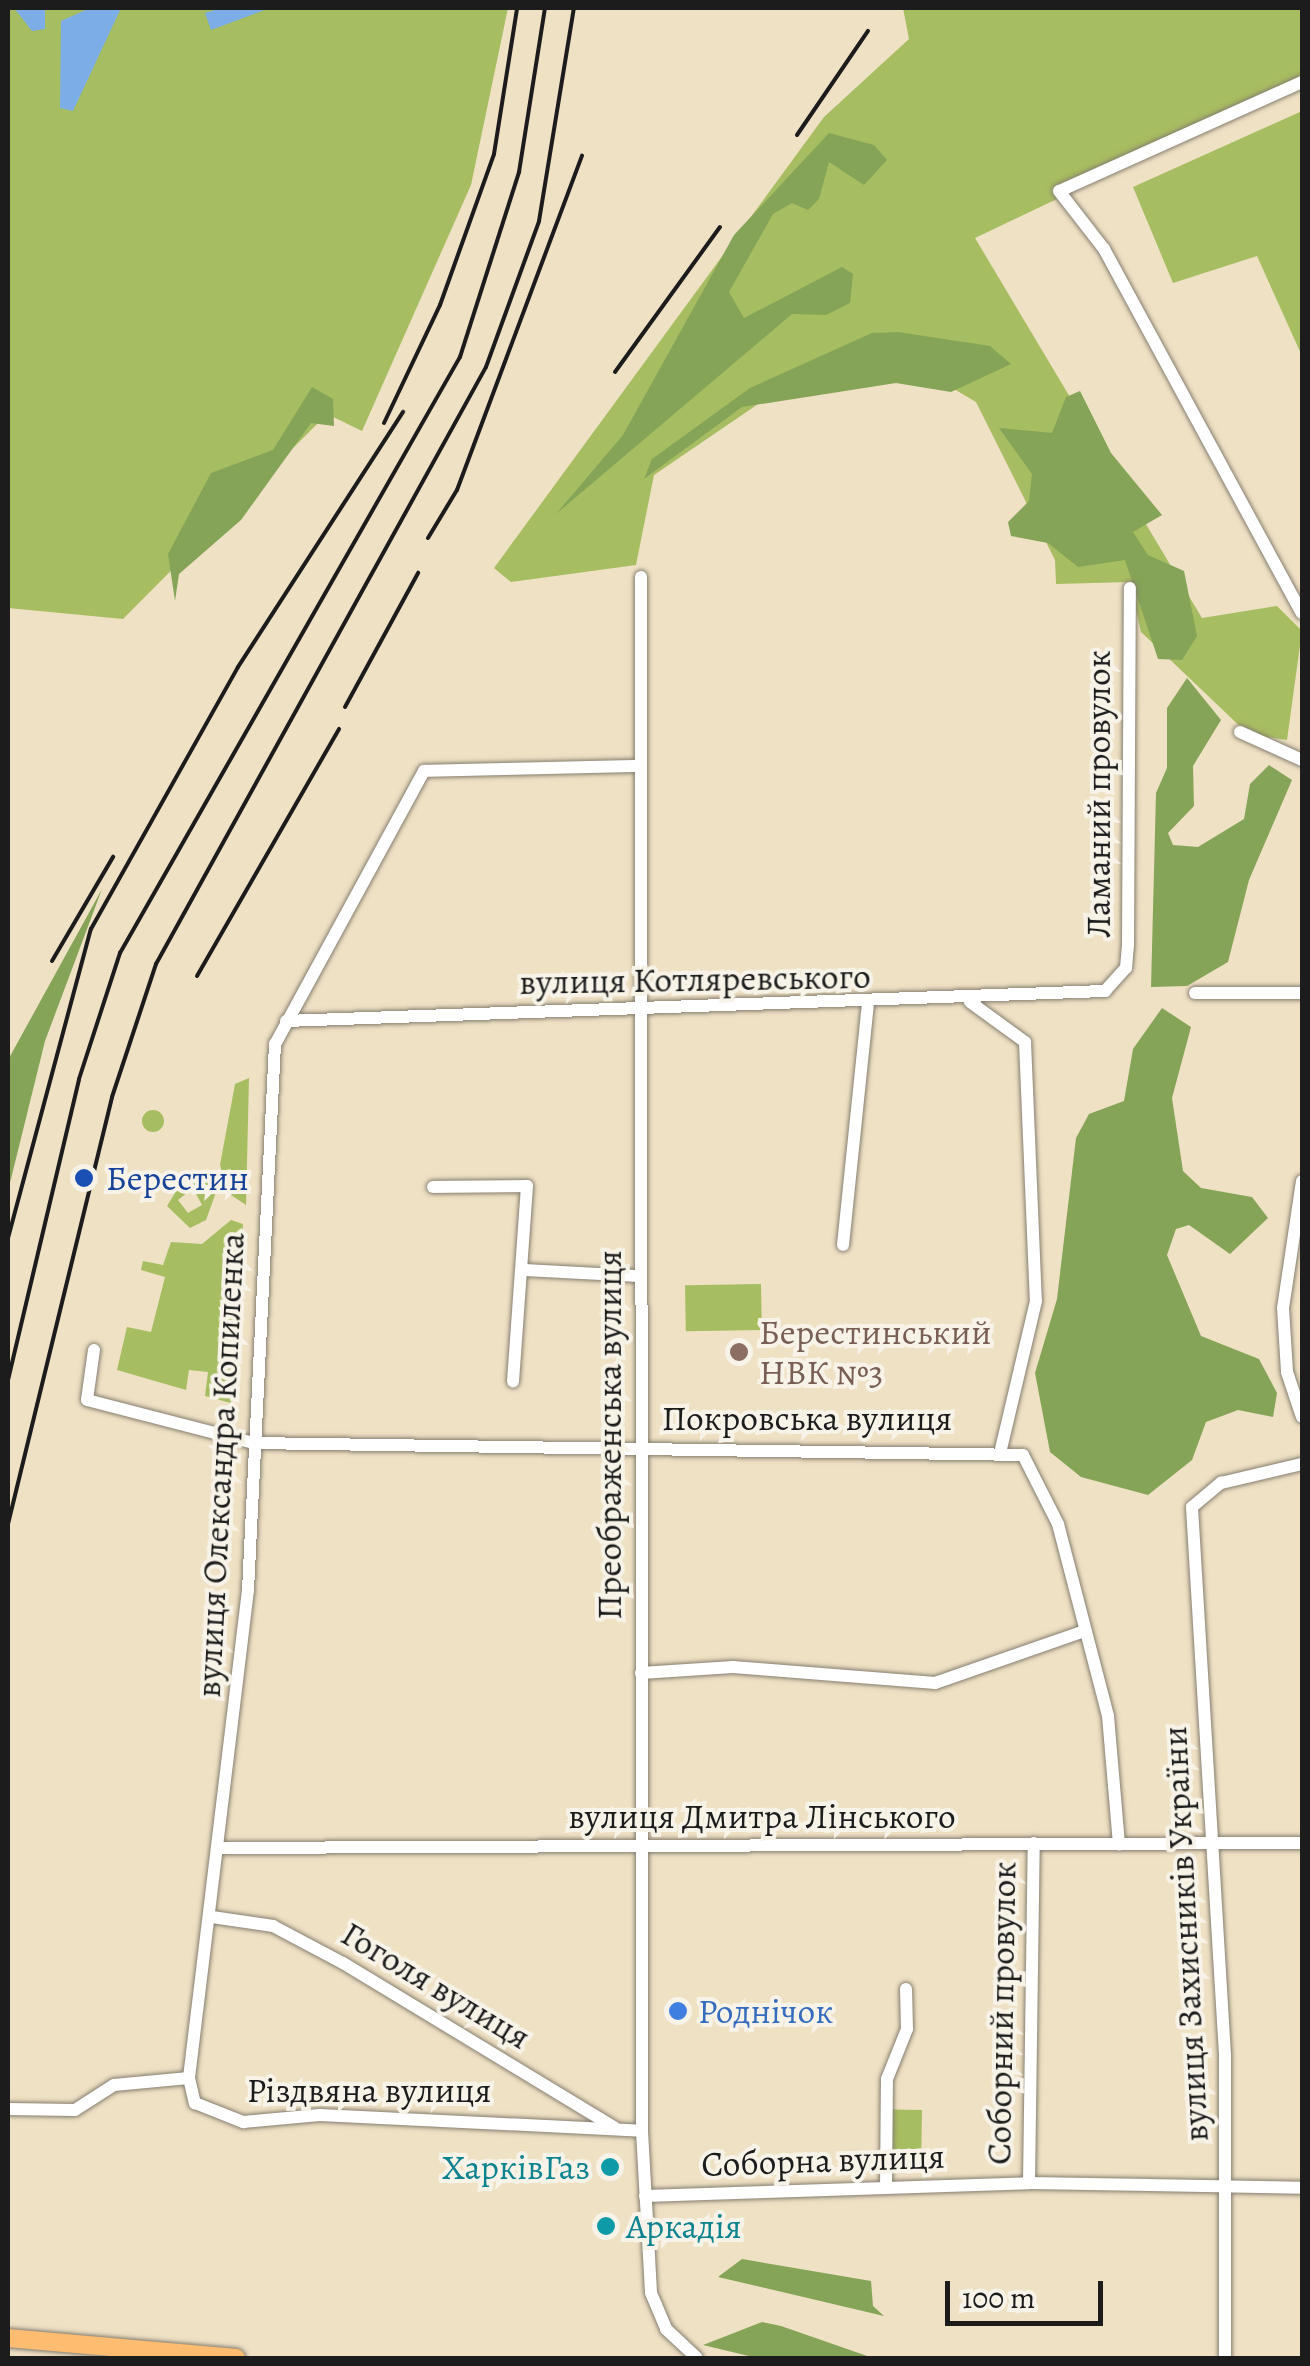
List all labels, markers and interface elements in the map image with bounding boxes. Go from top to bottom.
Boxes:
street label: Ламаний провулок [1077,650,1119,938]
street label: вулиця Котляревського [519,955,871,1003]
place label: Берестин [106,1157,249,1199]
marker: Берестин [71,1165,97,1191]
street label: вулиця Олександра Копиленка [187,1232,253,1698]
street label: Преображенська вулиця [588,1250,630,1620]
place label: Берестинський НВК №3 [759,1311,991,1393]
marker: Берестинський НВК №3 [728,1341,750,1363]
street label: Покровська вулиця [662,1397,952,1439]
street label: вулиця Захисників України [1153,1725,1217,2143]
street label: вулиця Дмитра Лінського [568,1795,956,1837]
street label: Соборний провулок [977,1861,1025,2165]
street label: Гоголя вулиця [334,1912,538,2058]
place label: Роднічок [698,1990,833,2032]
marker: Роднічок [667,2000,689,2022]
street label: Різдвяна вулиця [247,2069,491,2111]
street label: Соборна вулиця [701,2135,945,2185]
place label: ХарківГаз [442,2146,590,2188]
marker: ХарківГаз [599,2156,621,2178]
place label: Аркадія [626,2205,742,2247]
marker: Аркадія [595,2215,617,2237]
scale bar [950,2261,1108,2323]
text: 100 m [962,2278,1035,2318]

